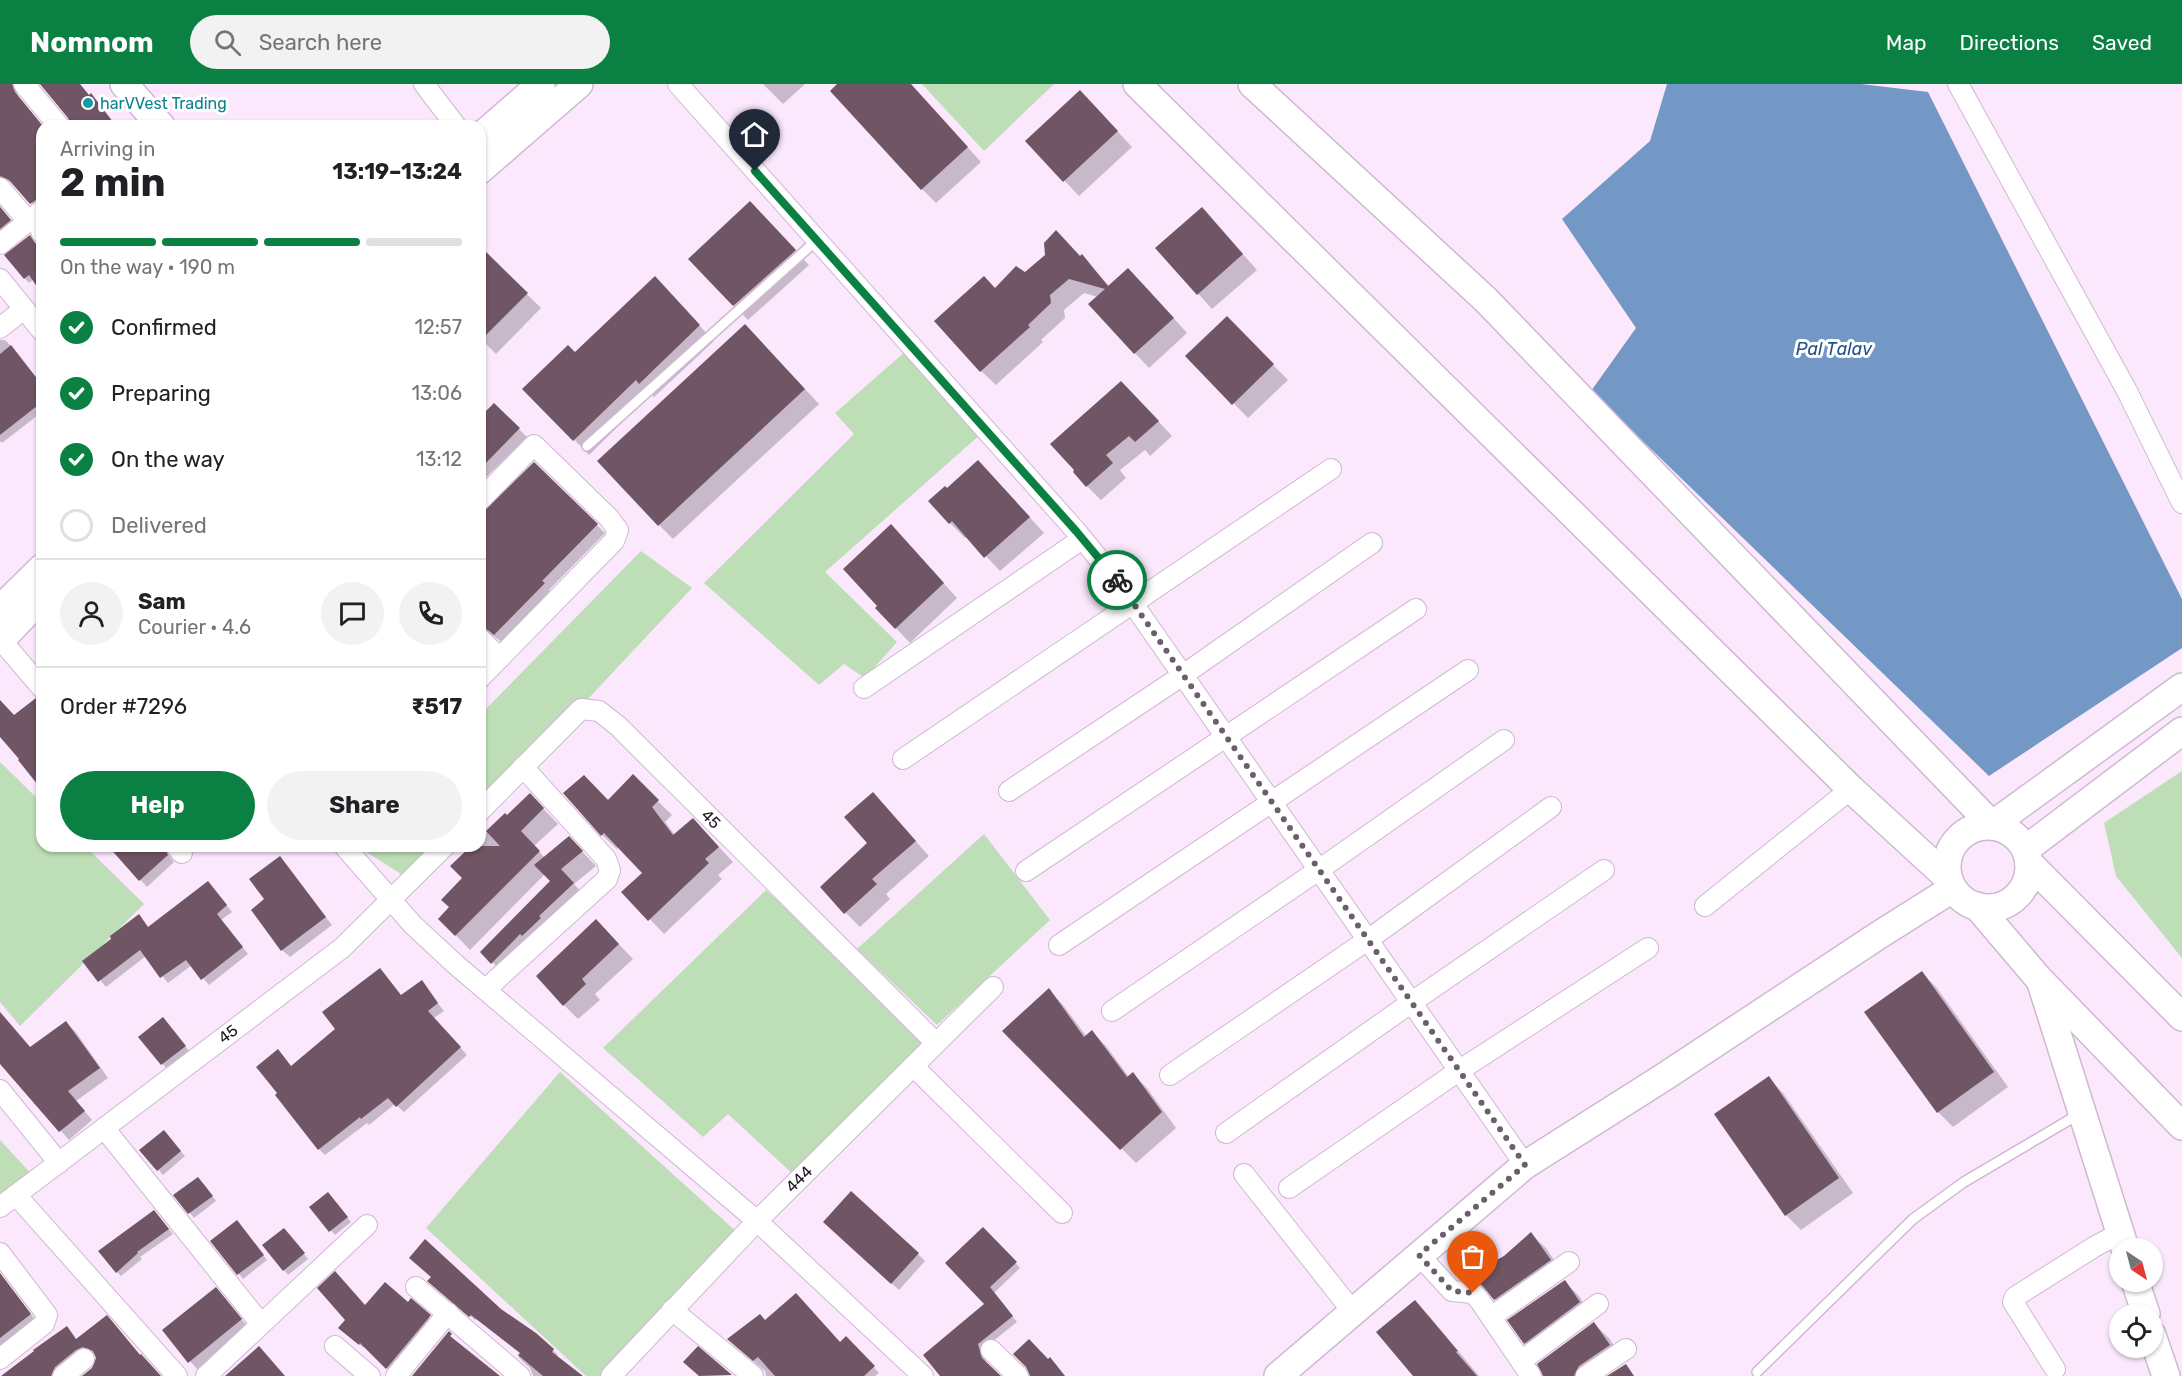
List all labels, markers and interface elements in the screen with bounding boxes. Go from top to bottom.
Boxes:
search box [190,15,610,69]
text: Nomnom [30,26,154,59]
icon: search [211,26,244,59]
text: Search here [259,29,382,56]
text: Map [1886,30,1927,55]
text: Directions [1960,30,2059,55]
text: Saved [2092,30,2152,55]
place label: harVVest Trading [100,94,227,113]
marker: harVVest Trading [81,96,95,110]
pin [729,109,780,171]
icon: home [738,118,771,151]
text: Arriving in [60,137,155,161]
text: 13:19–13:24 [332,158,462,185]
text: 2 min [60,160,166,206]
text: On the way · 190 m [60,255,235,279]
icon: check [60,311,93,344]
text: Confirmed [111,314,217,341]
text: 12:57 [414,315,462,339]
water label: Pal Talav [1796,338,1873,360]
icon: check [60,377,93,410]
text: Preparing [111,380,211,407]
text: 13:06 [412,381,462,405]
icon: check [60,443,93,476]
text: On the way [111,446,225,473]
text: 13:12 [416,447,462,471]
text: Delivered [111,512,207,539]
courier [1087,550,1147,610]
icon: bike [1101,564,1134,597]
button: person [60,582,123,645]
button: chat [321,582,384,645]
button: phone [399,582,462,645]
text: Sam [138,588,186,615]
text: Courier · 4.6 [138,615,251,639]
text: Order #7296 [60,693,187,720]
text: ₹517 [411,693,462,720]
button: Help [60,771,255,840]
button: Share [267,771,462,840]
street label: 45 [697,805,725,833]
street label: 45 [215,1021,241,1047]
street label: 444 [782,1162,816,1196]
pin [1447,1231,1498,1293]
north arrow [2109,1238,2163,1292]
map controls [2109,1238,2163,1358]
icon: bag [1456,1240,1489,1273]
button: locate [2109,1304,2163,1358]

